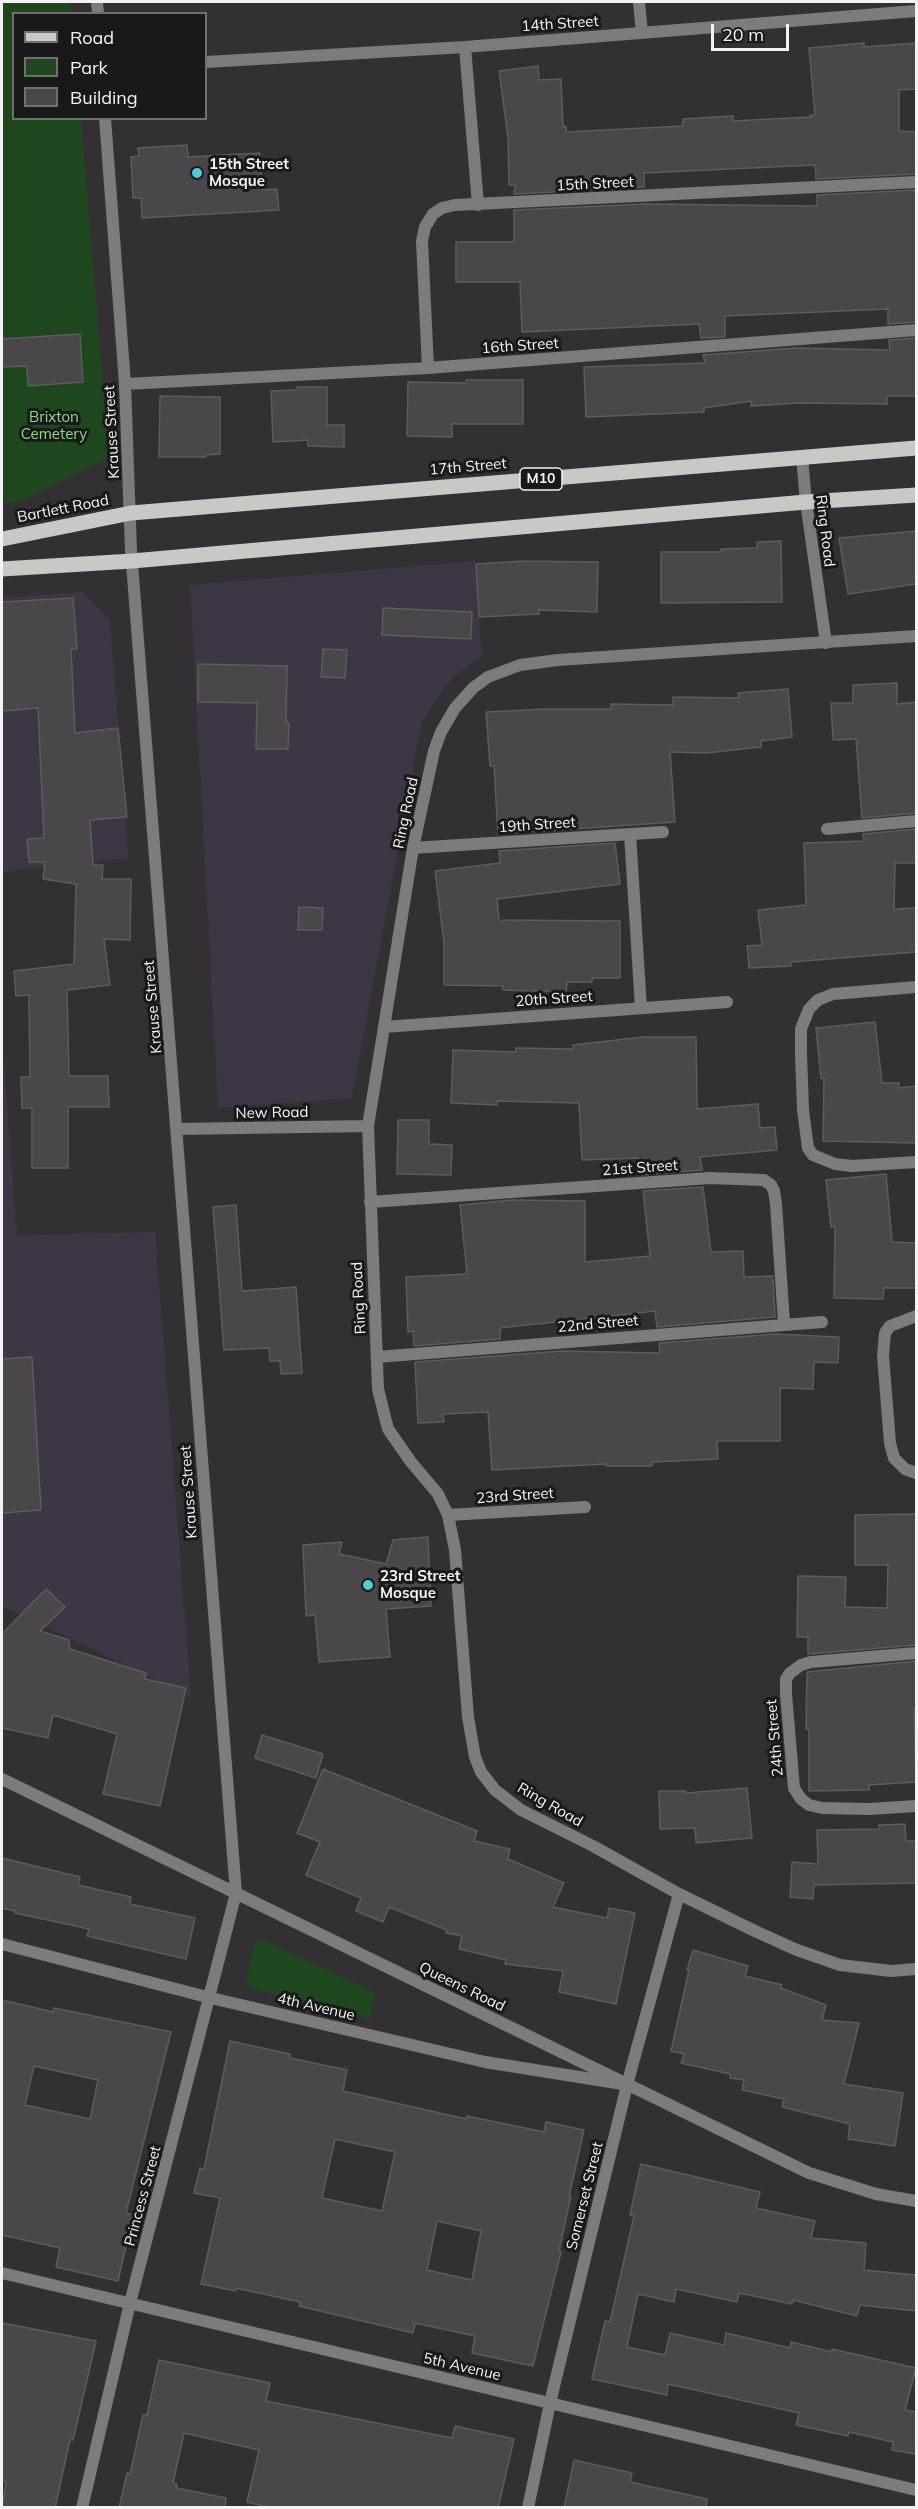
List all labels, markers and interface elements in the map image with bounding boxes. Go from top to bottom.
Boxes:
legend [12,12,207,120]
street label: 14th Street [521,12,599,36]
scale bar [714,12,792,50]
text: 20 m [722,23,764,46]
text: Road [70,26,114,49]
text: Park [70,56,108,79]
text: Building [70,86,138,109]
place label: 15th Street Mosque [209,155,289,190]
marker: 15th Street Mosque [190,166,204,180]
street label: 15th Street [556,173,634,195]
street label: 16th Street [481,334,559,358]
street label: Krause Street [101,385,123,479]
park label: Brixton Cemetery [21,408,87,443]
street label: 17th Street [429,455,507,479]
road number: M10 [520,468,562,490]
street label: Bartlett Road [16,491,110,527]
street label: Ring Road [812,494,838,568]
street label: Ring Road [390,776,422,850]
street label: 19th Street [498,813,576,837]
street label: Krause Street [140,960,166,1054]
street label: 20th Street [515,987,593,1011]
street label: New Road [235,1103,309,1123]
street label: 21st Street [601,1156,679,1180]
street label: Ring Road [348,1261,370,1335]
street label: 22nd Street [557,1311,639,1337]
street label: Krause Street [177,1445,201,1539]
street label: 23rd Street [476,1484,554,1508]
place label: 23rd Street Mosque [380,1567,460,1602]
marker: 23rd Street Mosque [361,1578,375,1592]
street label: 24th Street [763,1699,787,1777]
street label: Ring Road [514,1779,586,1831]
street label: Queens Road [416,1958,508,2016]
street label: 4th Avenue [275,1989,357,2025]
street label: Somerset Street [563,2140,607,2252]
street label: Princess Street [121,2144,165,2248]
street label: 5th Avenue [421,2349,503,2385]

